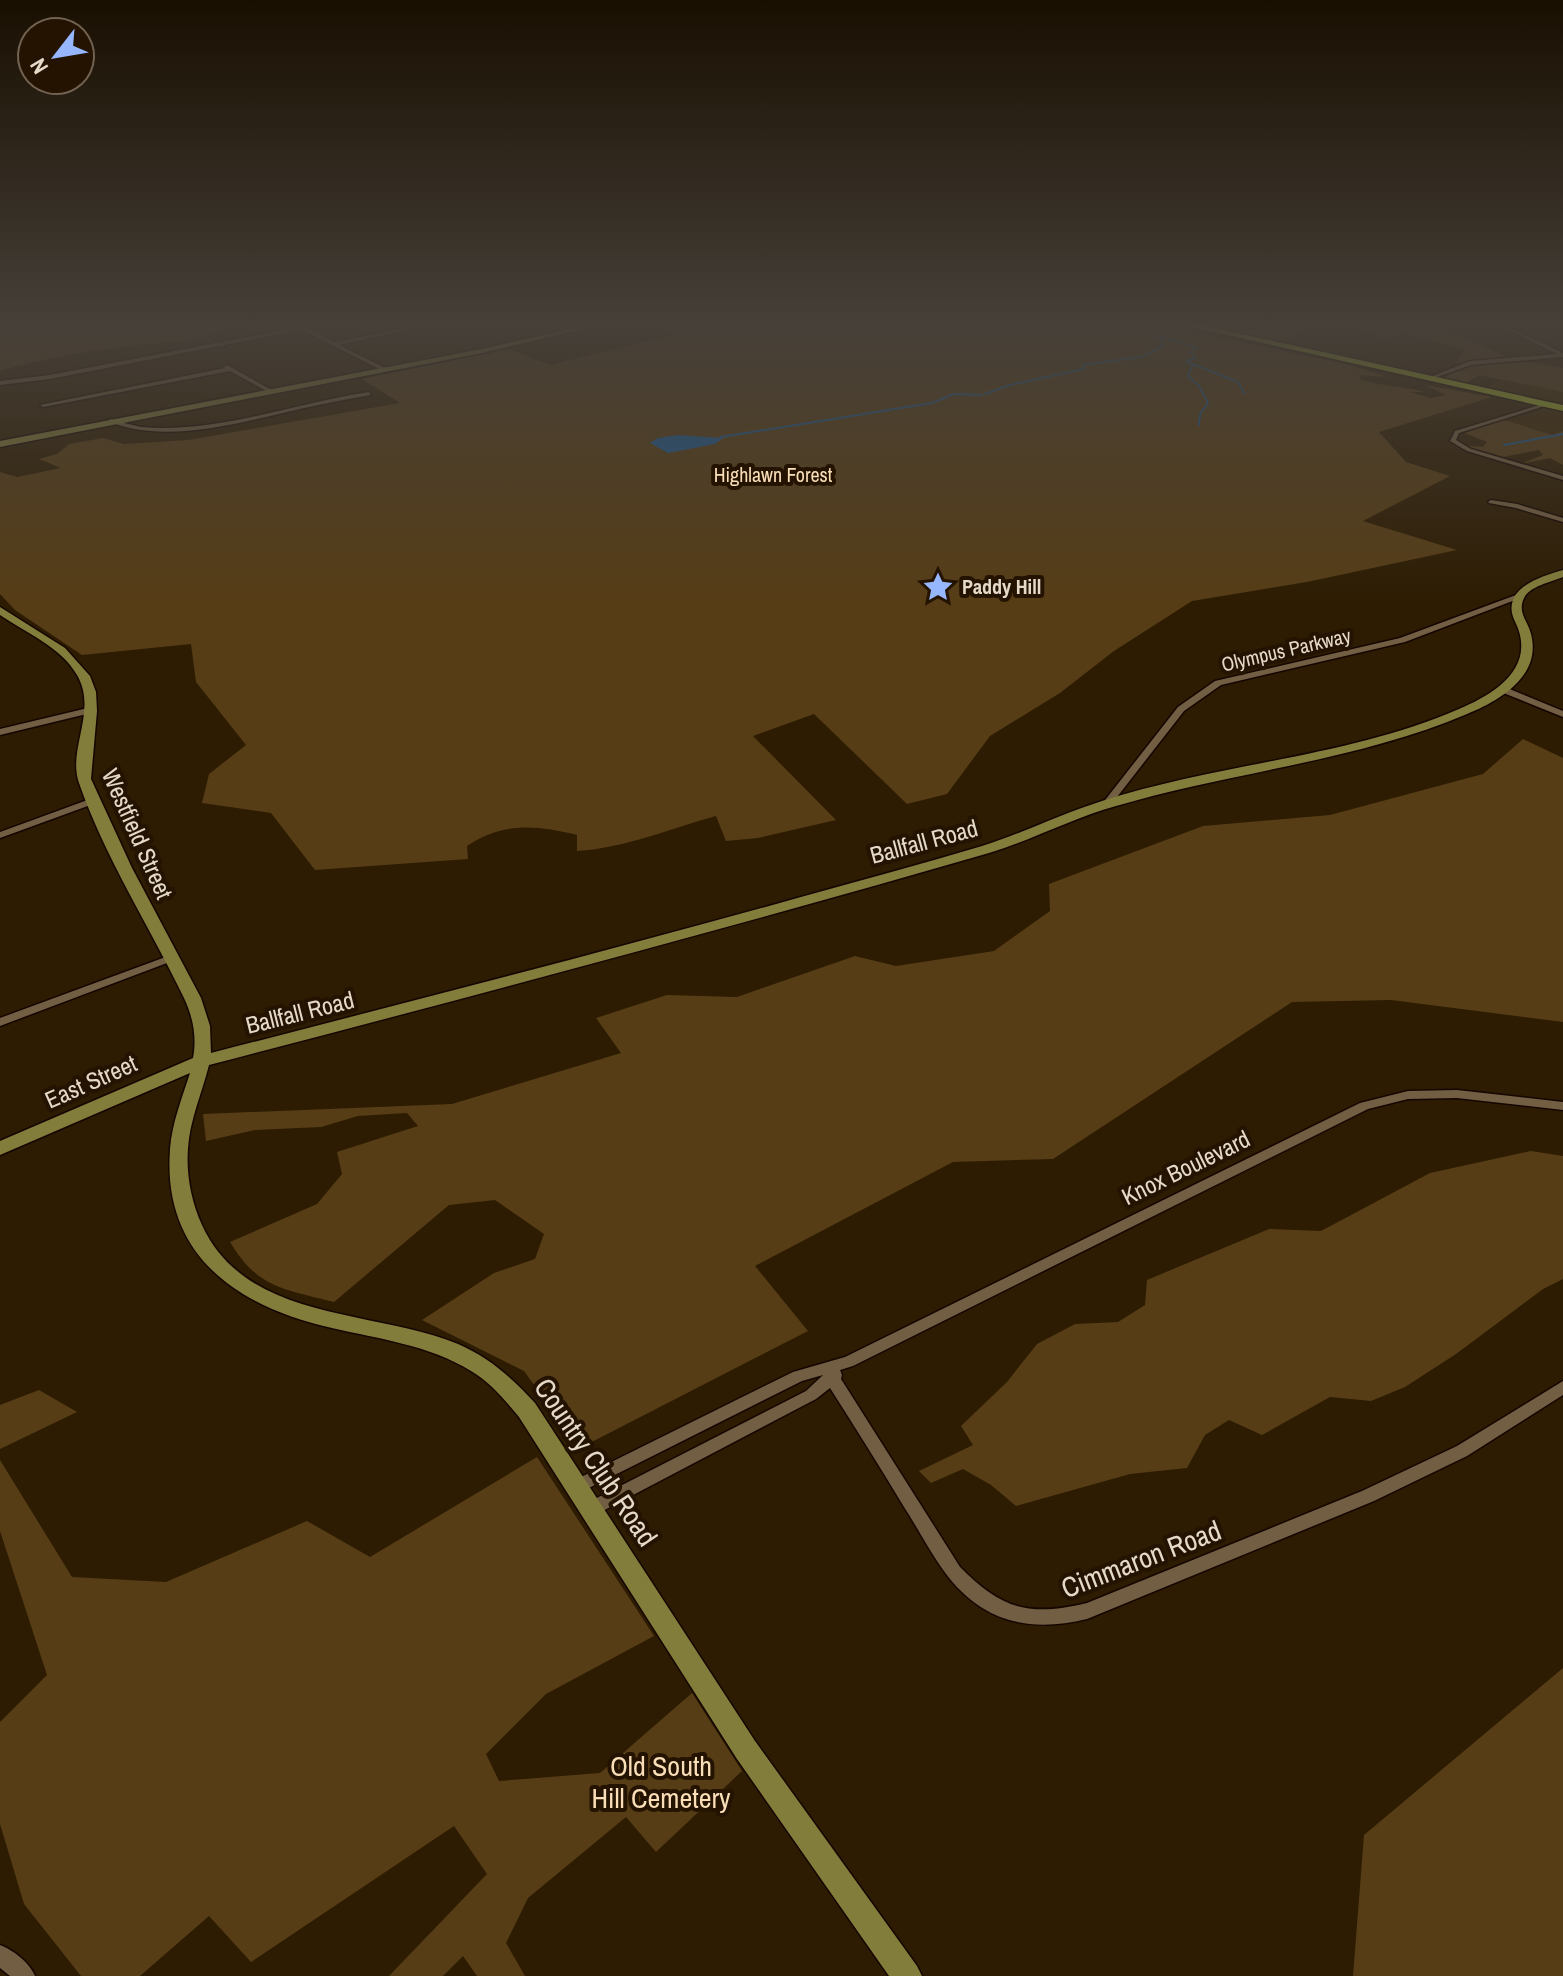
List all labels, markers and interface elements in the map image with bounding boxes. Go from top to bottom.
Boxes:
north arrow [16,16,96,96]
text: N [23,53,55,80]
park label: Highlawn Forest [714,461,833,488]
place icon: Paddy Hill [921,570,955,604]
place label: Paddy Hill [962,573,1041,600]
street label: Olympus Parkway [1218,621,1354,678]
street label: Westfield Street [95,763,181,904]
street label: Ballfall Road [866,811,981,871]
street label: Ballfall Road [242,983,357,1041]
street label: East Street [40,1046,142,1116]
street label: Knox Boulevard [1116,1122,1255,1212]
street label: Country Club Road [526,1370,666,1554]
street label: Cimmaron Road [1056,1511,1226,1607]
park label: Old South Hill Cemetery [591,1747,731,1817]

